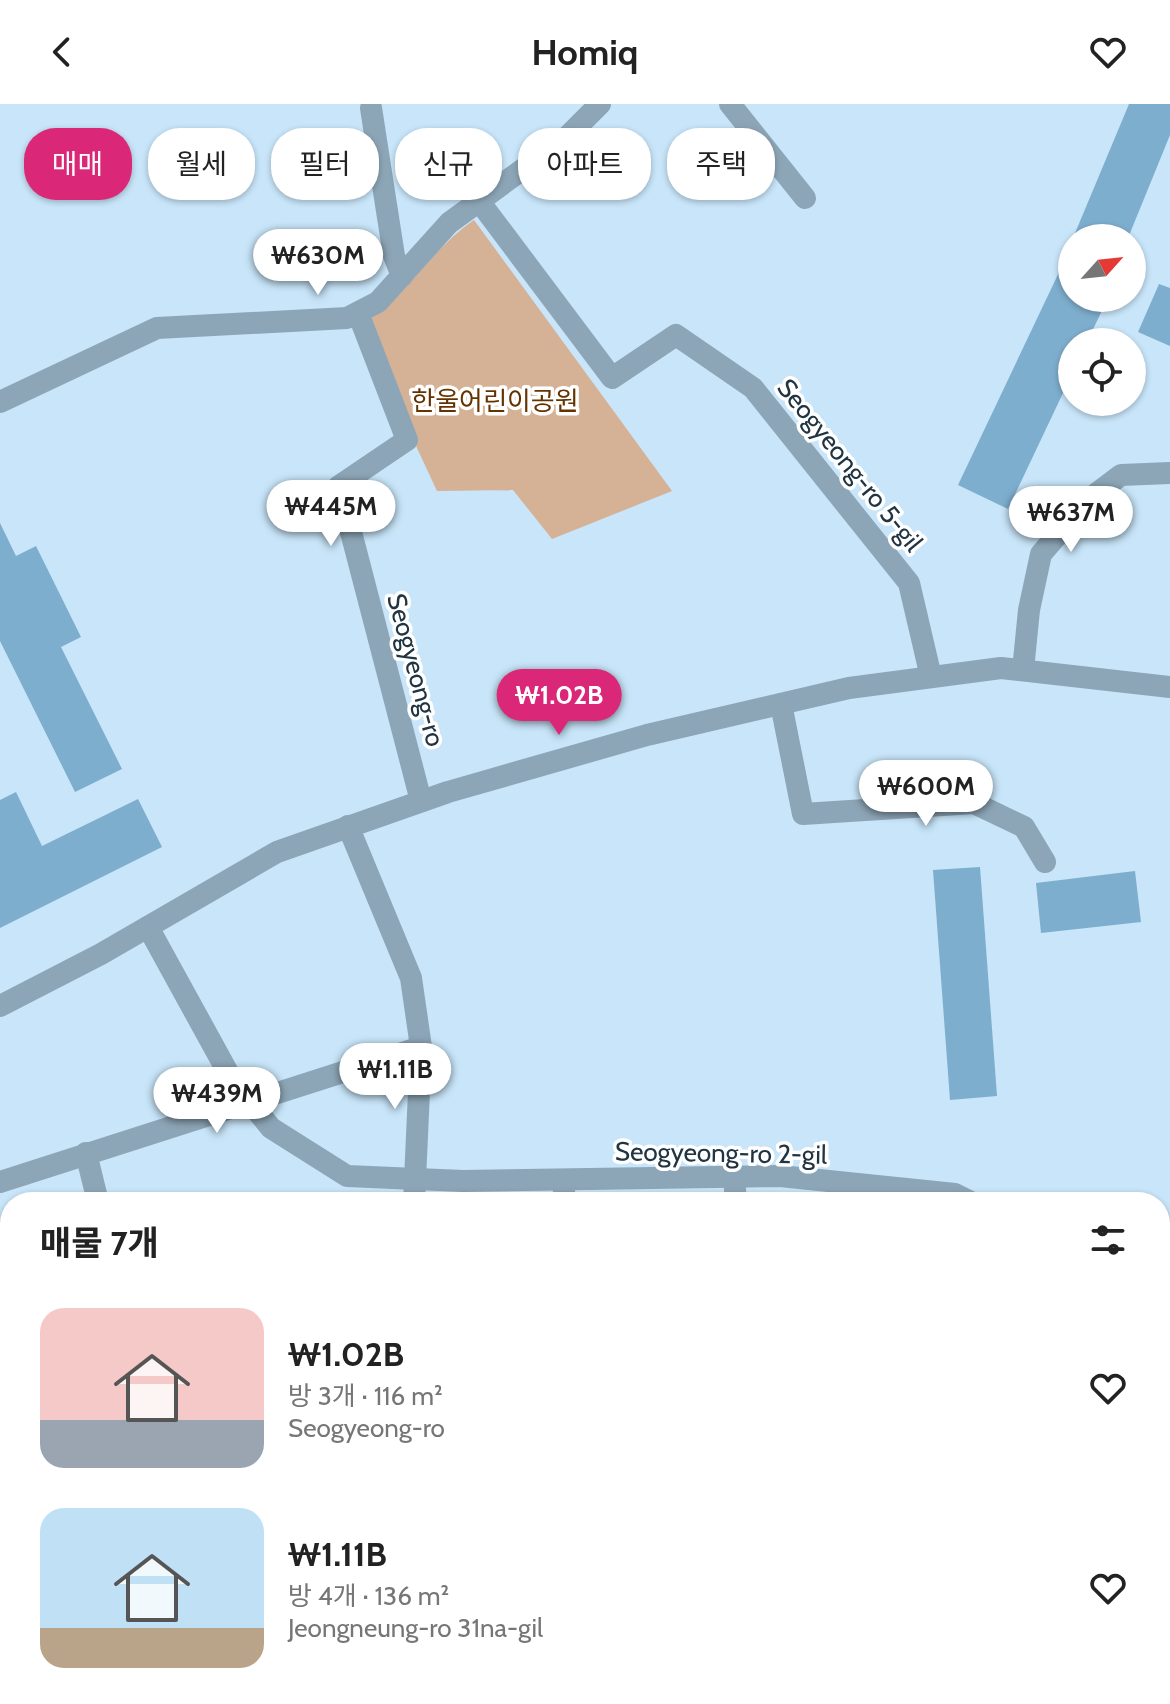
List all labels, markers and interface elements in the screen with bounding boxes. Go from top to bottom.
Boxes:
icon: back [40,30,84,74]
text: Homiq [532,30,638,74]
icon: heart [1086,30,1130,74]
chip: 매매 [24,128,132,200]
chip: 월세 [148,128,255,200]
chip: 필터 [271,128,379,200]
chip: 신규 [395,128,502,200]
chip: 아파트 [518,128,651,200]
chip: 주택 [667,128,775,200]
north arrow [1058,224,1146,312]
map controls [1058,224,1146,416]
pin: ₩630M [262,229,374,297]
text: ₩630M [271,239,365,271]
button: locate [1058,328,1146,416]
street label: Seogyeong-ro 5-gil [771,372,929,558]
park label: 한울어린이공원 [411,385,579,417]
pin: ₩445M [275,480,387,548]
pin: ₩637M [1015,486,1127,554]
text: ₩445M [284,490,378,522]
text: ₩637M [1027,496,1115,528]
street label: Seogyeong-ro [380,590,452,750]
pin: ₩1.02B [494,669,624,737]
text: ₩1.02B [515,679,603,711]
pin: ₩600M [870,760,982,828]
text: ₩600M [877,770,975,802]
pin: ₩1.11B [330,1043,460,1111]
text: ₩1.11B [357,1053,433,1085]
pin: ₩439M [161,1067,273,1135]
text: ₩439M [171,1077,263,1109]
street label: Seogyeong-ro 2-gil [615,1135,827,1171]
icon: filters [1086,1218,1130,1262]
text: 매물 7개 [40,1222,159,1264]
text: ₩1.02B [288,1333,404,1375]
icon: home [104,1340,200,1436]
icon: heart [1086,1366,1130,1410]
text: 방 3개 · 116 m² [288,1380,443,1412]
text: Seogyeong-ro [288,1412,445,1444]
text: ₩1.11B [288,1533,387,1575]
icon: home [104,1540,200,1636]
icon: heart [1086,1566,1130,1610]
text: 방 4개 · 136 m² [288,1580,449,1612]
text: Jeongneung-ro 31na-gil [288,1612,543,1644]

